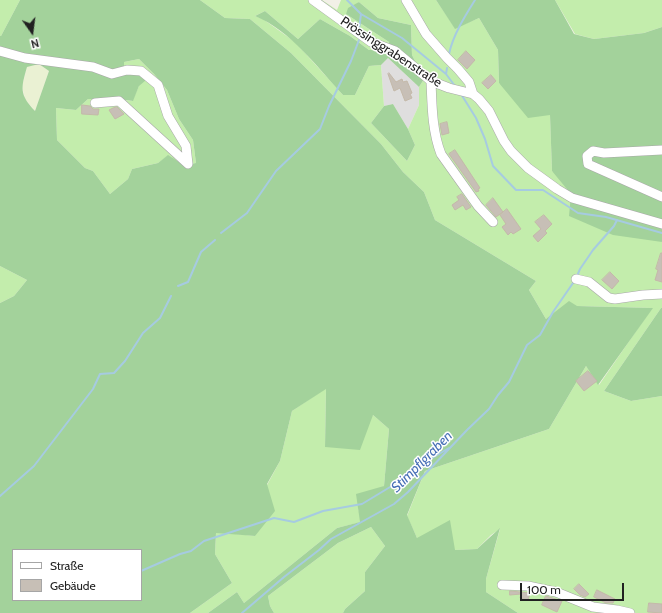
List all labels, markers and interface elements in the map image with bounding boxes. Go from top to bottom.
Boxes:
north arrow [12,12,52,52]
street label: Prössinggrabenstraße [337,13,445,91]
text: N [29,36,40,51]
water label: Stimpflgraben [388,428,456,496]
legend [12,549,142,601]
text: Straße [50,558,83,573]
scale bar [522,575,626,601]
text: Gebäude [50,578,96,593]
text: 100 m [527,582,561,597]

